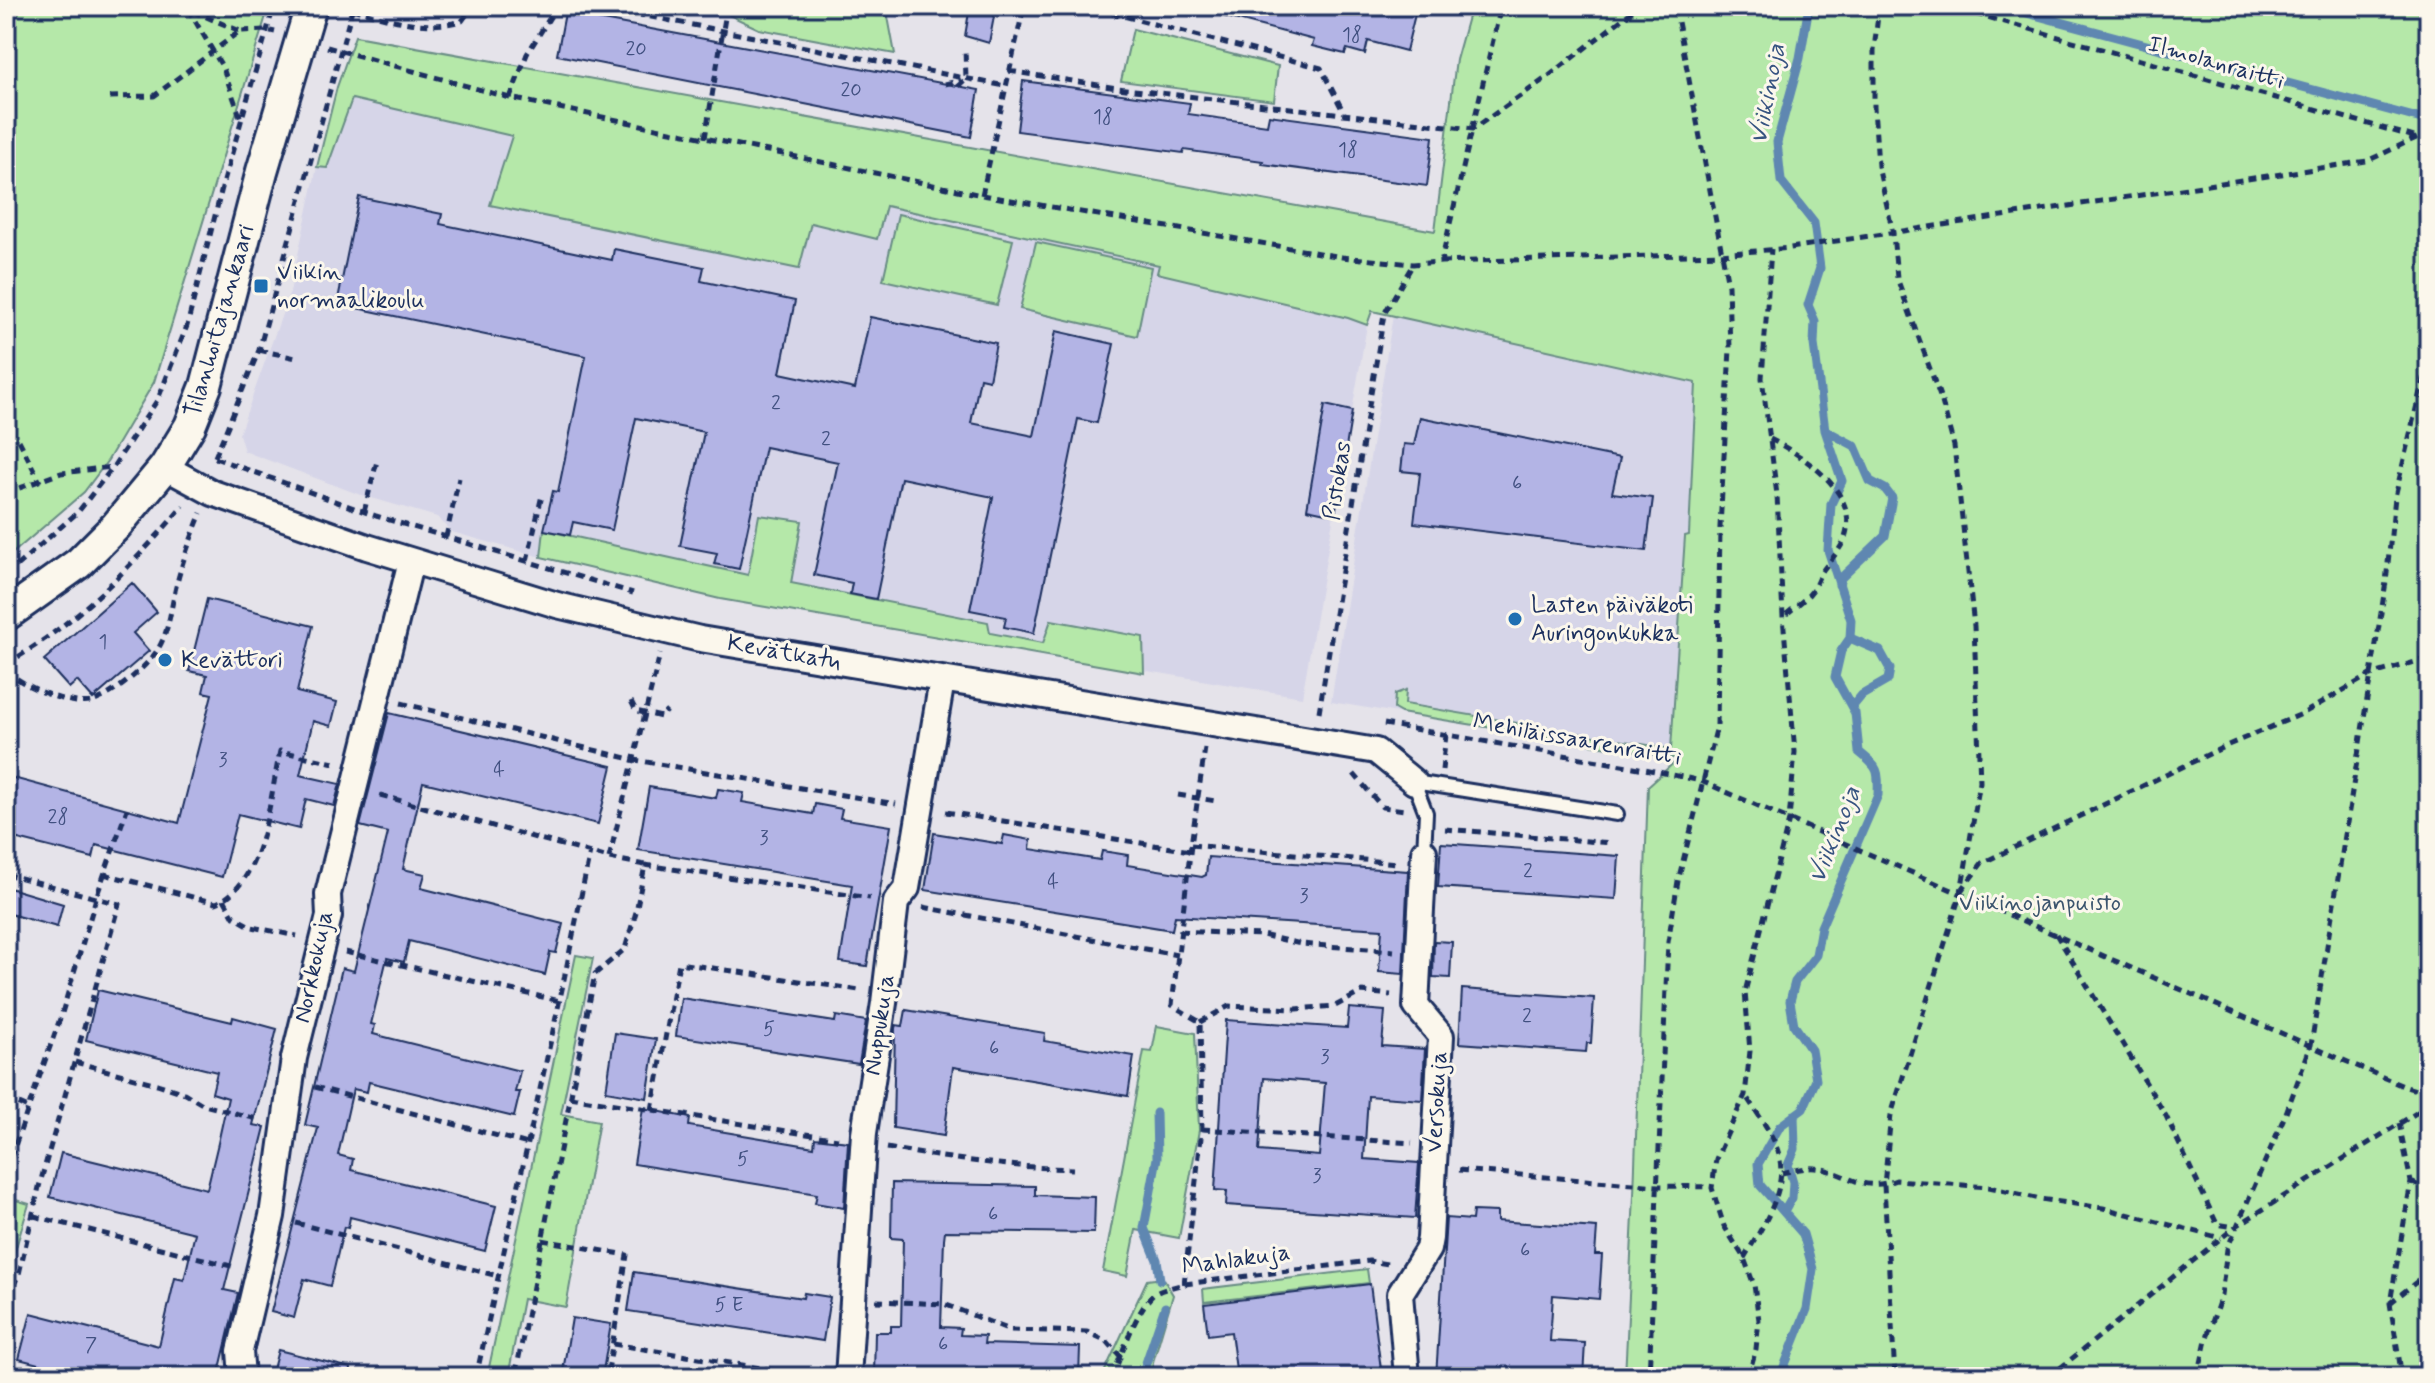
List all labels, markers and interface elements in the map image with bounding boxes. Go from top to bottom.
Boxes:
house number: 18 [1342,22,1362,49]
street label: Ilmolanraitti [2144,29,2288,97]
house number: 20 [625,36,647,63]
water label: Viikinoja [1742,41,1794,147]
house number: 20 [840,77,862,104]
house number: 18 [1093,104,1113,131]
house number: 18 [1338,137,1358,164]
street label: Tilanhoitajankaari [178,221,262,421]
place label: Viikin normaalikoulu [277,257,425,316]
marker: Viikin normaalikoulu [252,277,270,295]
house number: 2 [771,390,781,417]
house number: 2 [821,426,831,453]
street label: Pistokas [1316,439,1360,523]
house number: 6 [1512,470,1522,497]
place label: Lasten päiväkoti Auringonkukka [1531,590,1693,651]
marker: Lasten päiväkoti Auringonkukka [1506,610,1524,628]
street label: Kevätkatu [725,628,843,678]
house number: 1 [99,629,107,656]
place label: Kevättori [181,645,283,676]
marker: Kevättori [156,651,174,669]
street label: Mehiläissaarenraitti [1470,706,1684,774]
house number: 3 [218,747,228,774]
house number: 4 [493,757,505,784]
water label: Viikinoja [1800,781,1870,888]
house number: 28 [48,804,68,831]
house number: 3 [759,825,769,852]
house number: 2 [1523,858,1533,885]
house number: 4 [1047,869,1059,896]
house number: 3 [1299,883,1309,910]
park label: Viikinojanpuisto [1959,888,2121,919]
street label: Norkkokuja [287,908,341,1026]
street label: Nuppukuja [858,972,902,1078]
house number: 2 [1522,1003,1532,1030]
house number: 5 [763,1016,775,1043]
house number: 6 [989,1035,999,1062]
house number: 3 [1320,1044,1330,1071]
street label: Versokuja [1419,1050,1455,1154]
house number: 5 [737,1146,749,1173]
house number: 3 [1312,1163,1322,1190]
house number: 6 [988,1201,998,1228]
street label: Mahlakuja [1180,1237,1292,1283]
house number: 6 [1520,1237,1530,1264]
house number: 5 E [714,1292,744,1319]
house number: 6 [938,1331,948,1358]
house number: 7 [85,1332,97,1359]

